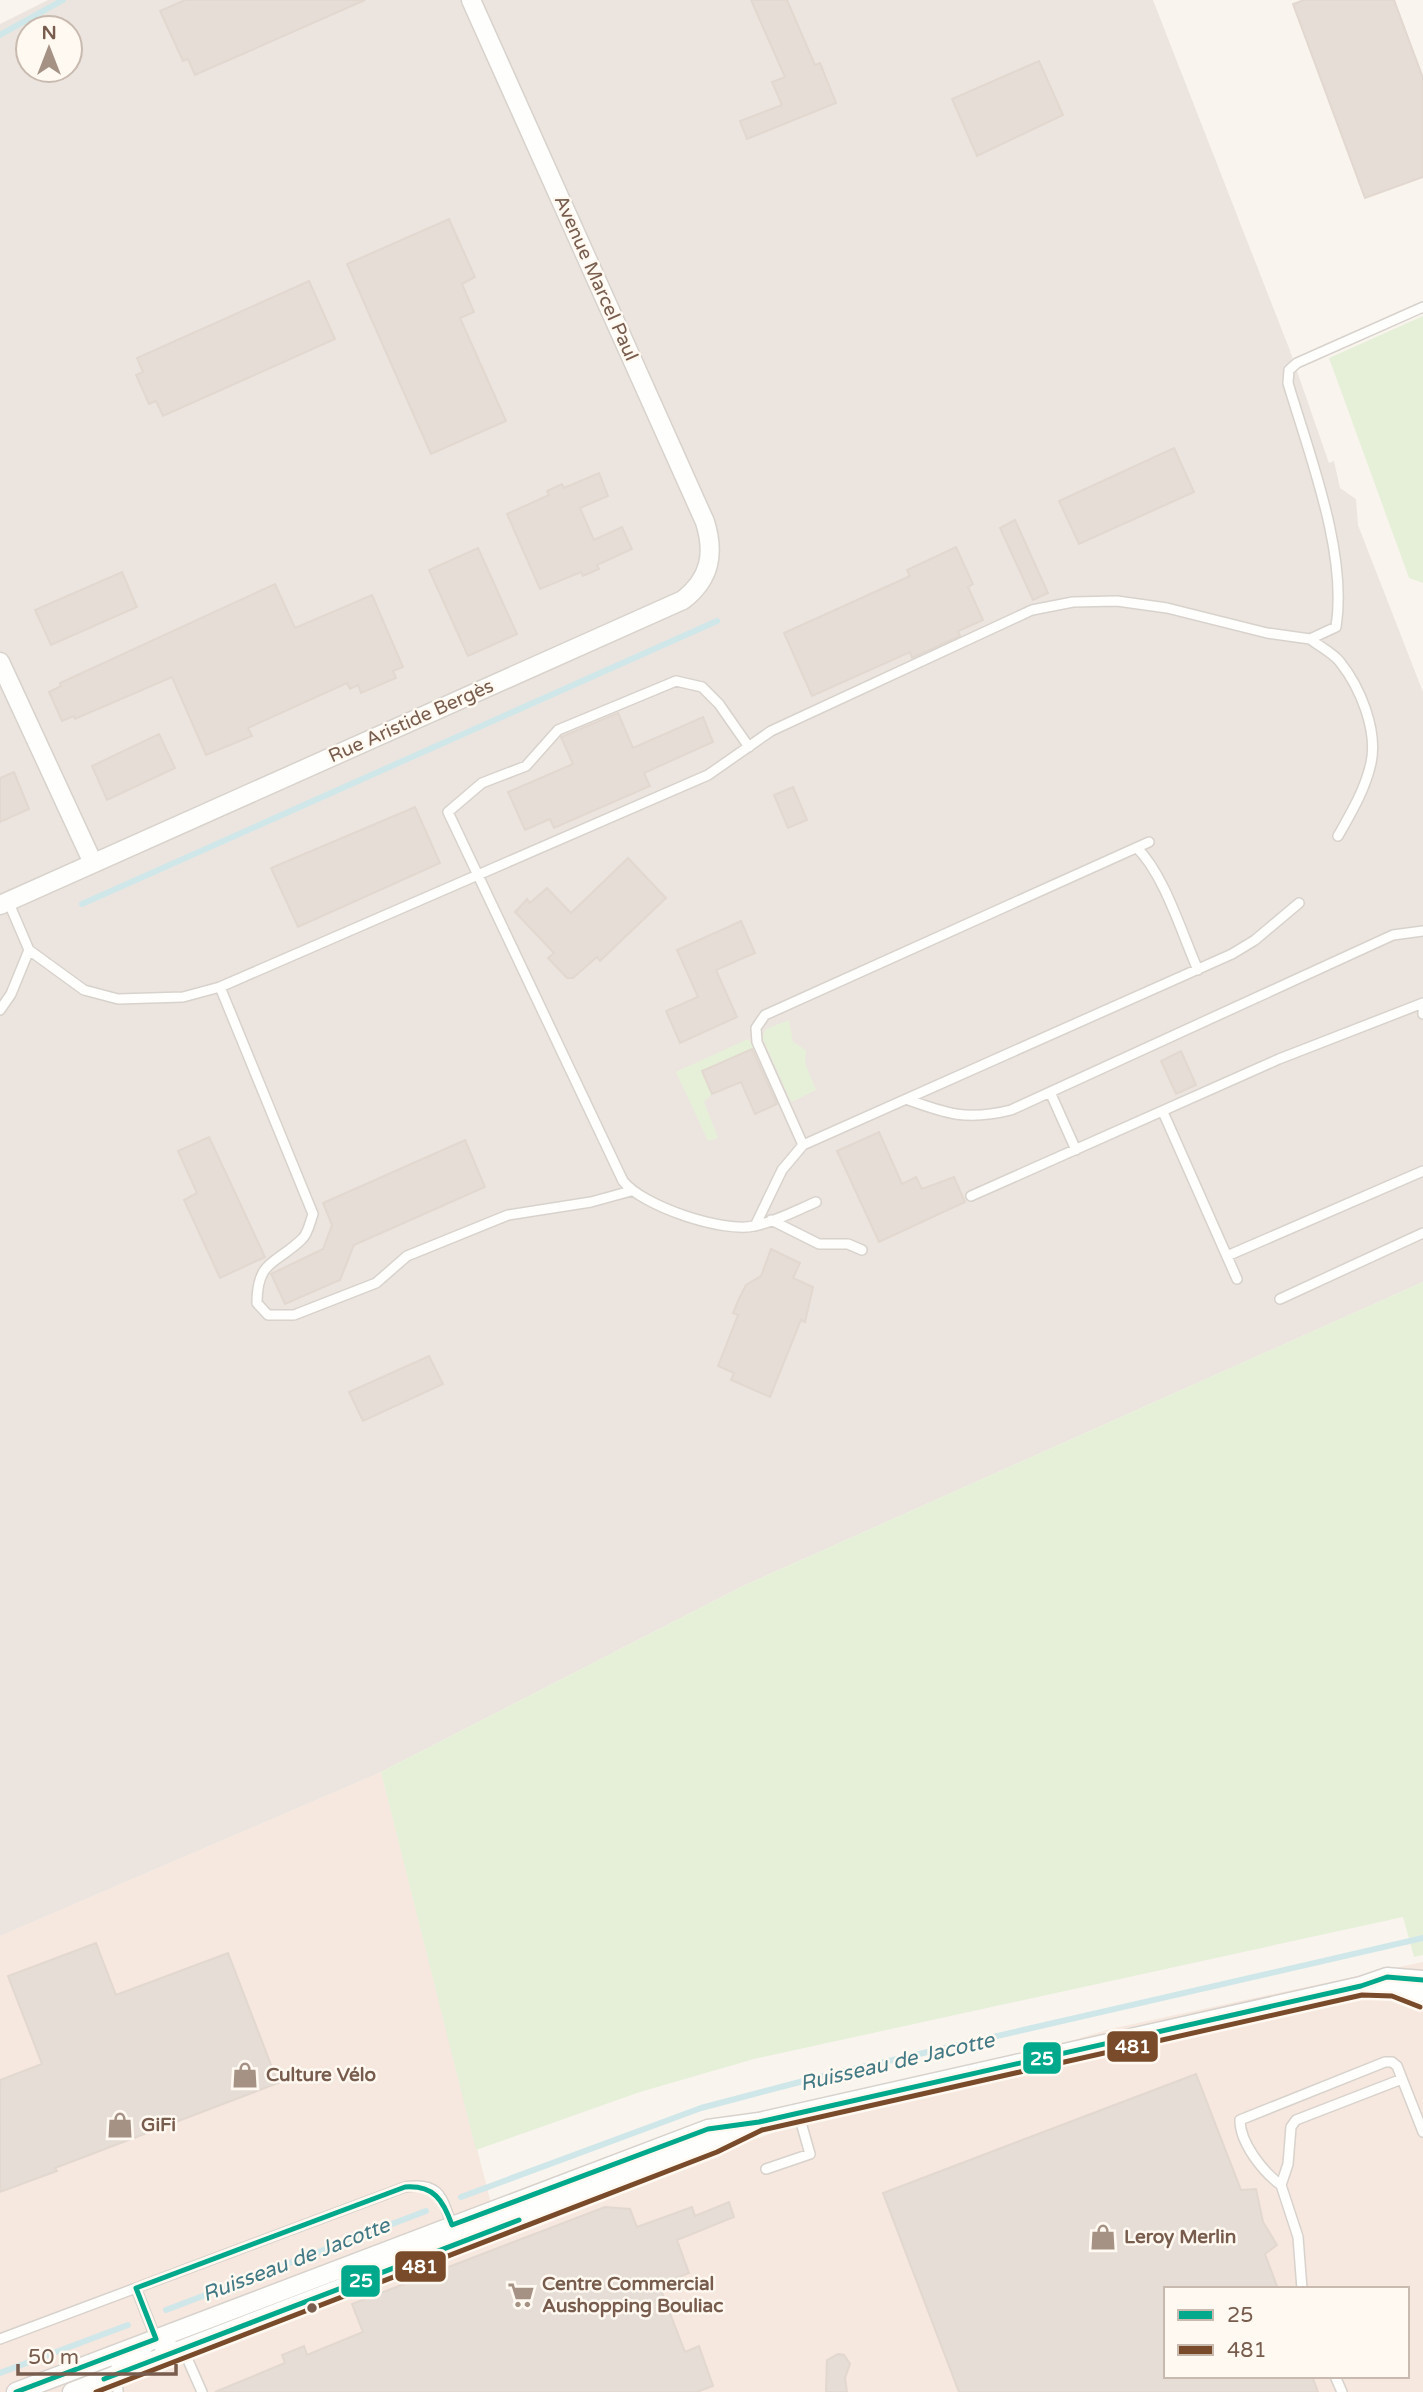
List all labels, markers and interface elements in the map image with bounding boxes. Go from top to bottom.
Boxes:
north arrow [14,14,84,84]
text: N [41,22,57,44]
street label: Avenue Marcel Paul [550,192,642,364]
street label: Rue Aristide Bergès [325,675,497,767]
water label: Ruisseau de Jacotte [797,2027,998,2097]
line badge: 481 [1106,2030,1159,2063]
text: 481 [1115,2036,1151,2058]
line badge: 25 [1022,2041,1062,2075]
text: 25 [1030,2048,1054,2070]
shop icon: Culture Vélo [230,2060,260,2090]
place label: Culture Vélo [266,2064,376,2086]
shop icon: GiFi [105,2110,135,2140]
place label: GiFi [141,2114,176,2136]
water label: Ruisseau de Jacotte [199,2212,394,2307]
shop icon: Leroy Merlin [1088,2222,1118,2252]
place label: Leroy Merlin [1124,2226,1236,2249]
line badge: 481 [394,2250,447,2283]
text: 481 [402,2256,438,2278]
line badge: 25 [340,2264,381,2298]
text: 25 [349,2270,373,2292]
place label: Centre Commercial Aushopping Bouliac [542,2273,723,2318]
supermarket icon: Centre Commercial Aushopping Bouliac [506,2280,536,2310]
legend [1164,2287,1409,2378]
unlabelled marker [305,2301,319,2315]
text: 25 [1227,2303,1253,2328]
scale bar [18,2332,175,2376]
text: 481 [1227,2338,1267,2363]
text: 50 m [28,2345,79,2370]

